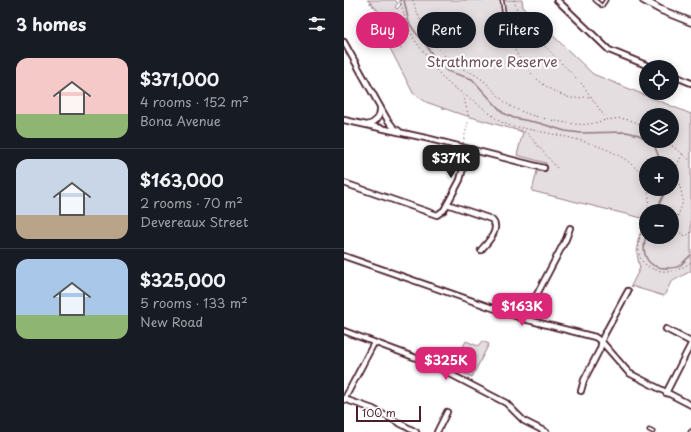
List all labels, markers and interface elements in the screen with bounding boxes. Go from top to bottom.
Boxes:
text: 3 homes [16,11,86,37]
chip: Buy [356,12,409,48]
chip: Rent [417,12,476,48]
chip: Filters [484,12,553,48]
icon: filters [306,13,328,35]
park label: Strathmore Reserve [426,51,558,72]
map controls [639,60,679,244]
button: locate [639,60,679,100]
text: $371,000 [140,66,219,92]
icon: home [48,74,96,122]
text: 4 rooms · 152 m² [140,92,249,111]
button: layers [639,108,679,148]
text: Bona Avenue [140,111,221,130]
pin: $371K [423,145,479,179]
text: $371K [432,148,470,167]
button: + [639,156,679,196]
text: $163,000 [140,167,224,193]
icon: home [48,175,96,223]
text: 2 rooms · 70 m² [140,193,243,212]
button: − [639,204,679,244]
text: Devereaux Street [140,212,248,231]
text: $325,000 [140,267,226,293]
icon: home [48,275,96,323]
text: 5 rooms · 133 m² [140,293,248,312]
pin: $163K [494,293,550,327]
text: $163K [501,296,543,315]
text: New Road [140,312,203,331]
pin: $325K [418,347,474,381]
text: $325K [424,350,468,369]
scale bar [356,404,421,423]
text: 100 m [362,404,396,421]

